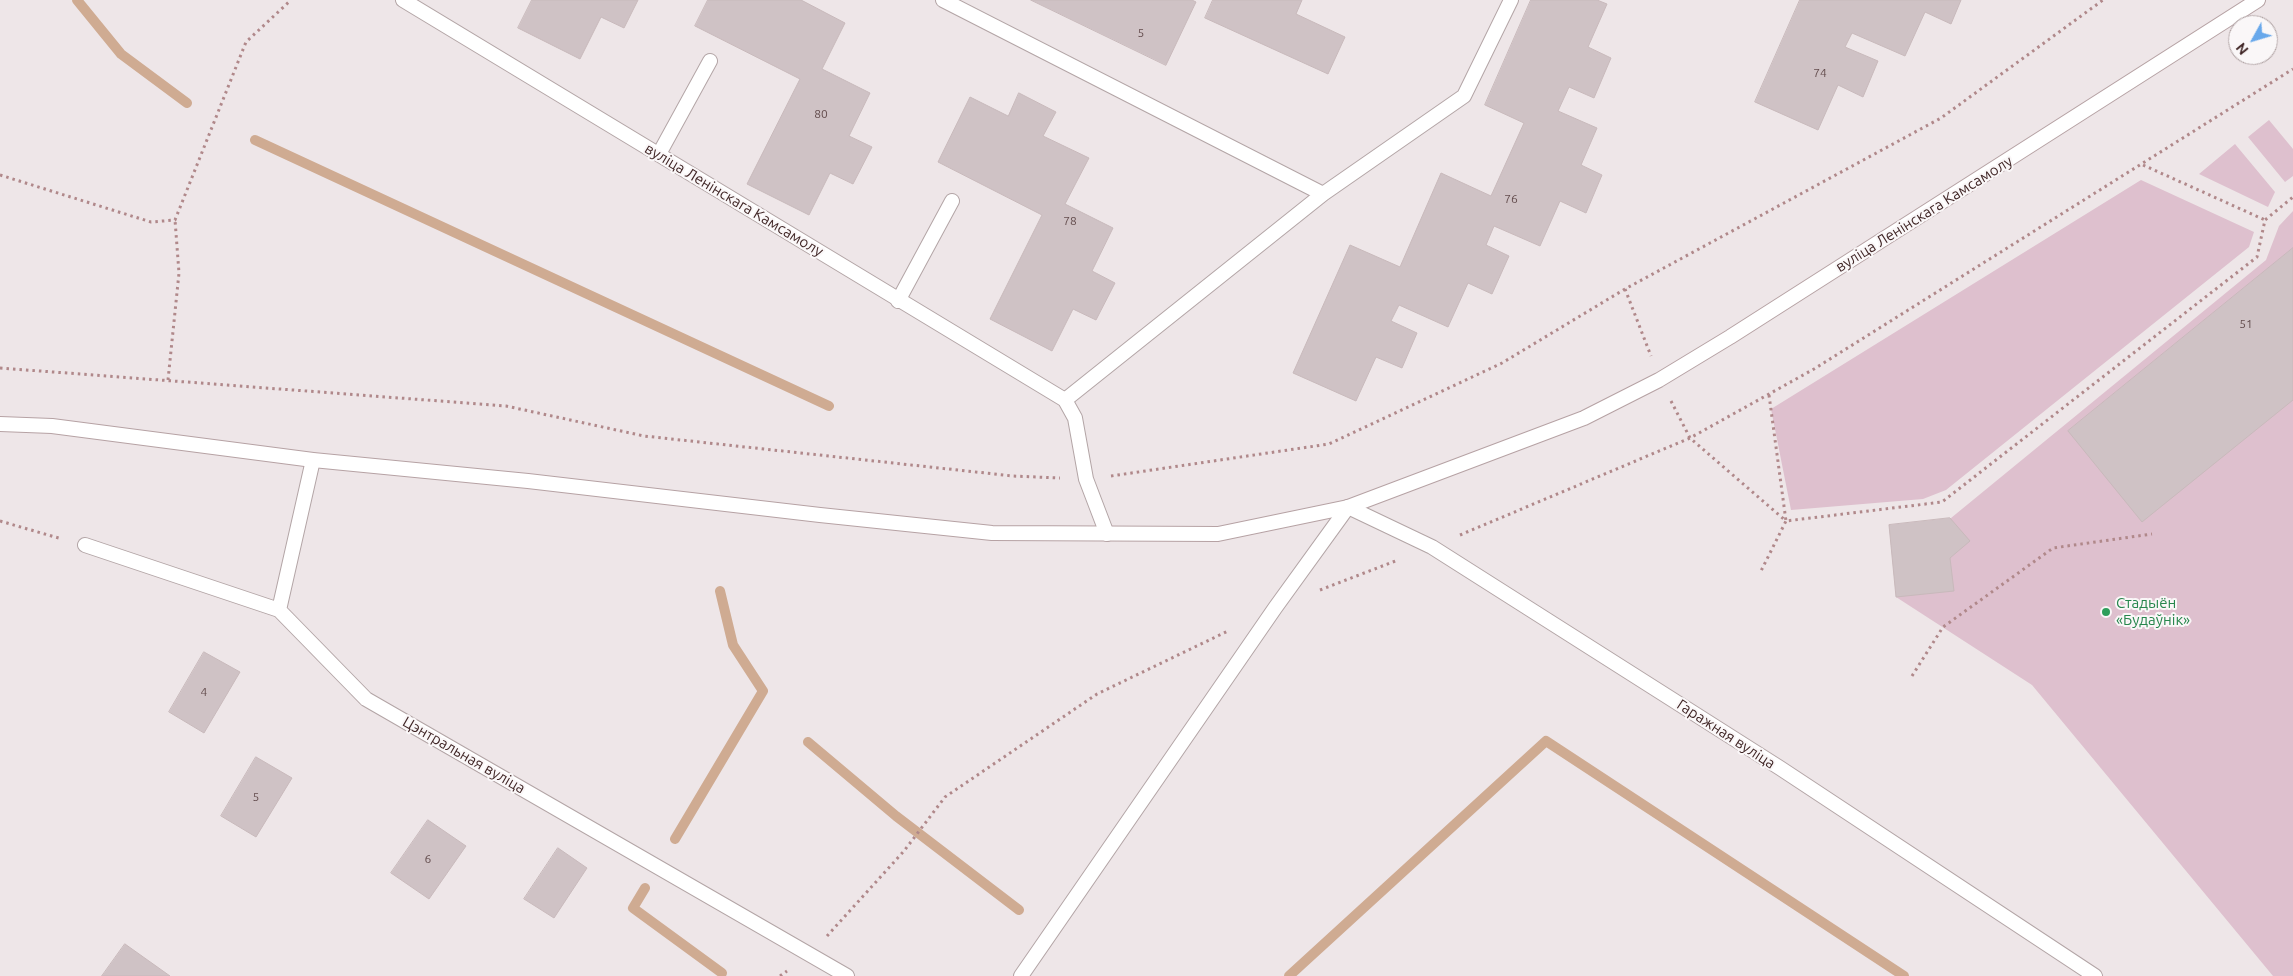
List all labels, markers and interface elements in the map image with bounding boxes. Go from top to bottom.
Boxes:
north arrow [2228,15,2278,65]
house number: 5 [1138,26,1144,40]
text: N [2233,40,2252,58]
house number: 74 [1813,66,1827,80]
house number: 80 [814,107,828,121]
street label: вуліца Ленінскага Камсамолу [641,139,827,261]
street label: вуліца Ленінскага Камсамолу [1832,152,2016,276]
house number: 76 [1504,192,1518,206]
house number: 78 [1063,214,1077,228]
house number: 51 [2239,317,2253,331]
place label: Стадыён «Будаўнік» [2116,594,2190,629]
marker: Стадыён «Будаўнік» [2100,606,2112,618]
house number: 4 [201,685,207,699]
street label: Гаражная вуліца [1673,696,1779,772]
street label: Цэнтральная вуліца [400,713,528,797]
house number: 5 [253,790,259,804]
house number: 6 [425,852,431,866]

